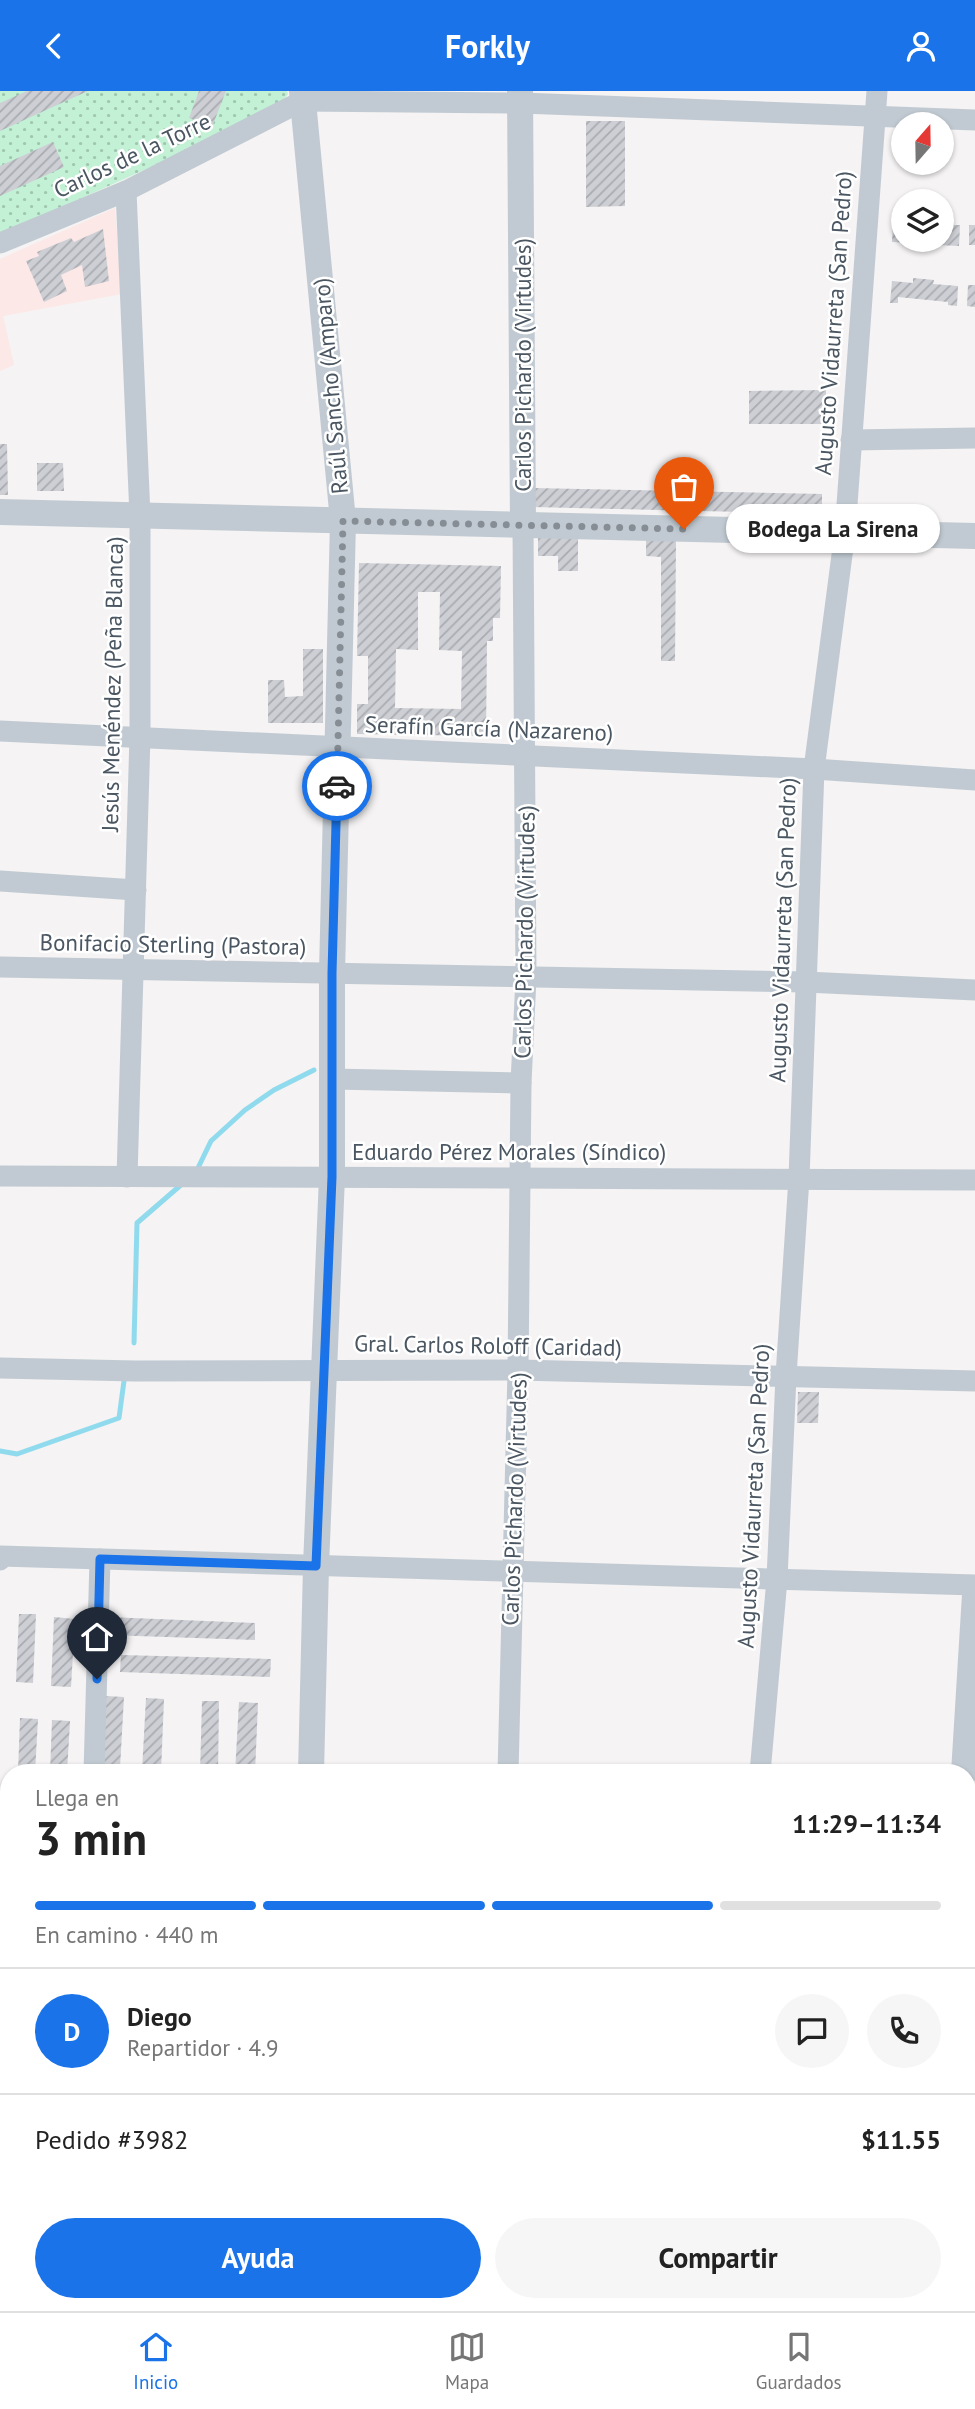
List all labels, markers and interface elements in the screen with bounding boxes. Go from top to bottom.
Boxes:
text: Forkly [445,25,530,67]
icon: back [35,27,73,65]
icon: person [902,27,940,65]
street label: Carlos de la Torre [49,106,215,204]
north arrow [891,112,954,175]
map controls [891,112,954,252]
street label: Augusto Vidaurreta (San Pedro) [808,170,858,476]
button: layers [891,189,954,252]
street label: Carlos Pichardo (Virtudes) [508,238,537,492]
street label: Raúl Sancho (Amparo) [306,277,354,495]
pin [654,457,714,529]
icon: bag [665,468,703,506]
callout: Bodega La Sirena [726,505,940,553]
text: Bodega La Sirena [748,514,918,543]
street label: Jesús Menéndez (Peña Blanca) [95,536,129,833]
street label: Serafín García (Nazareno) [364,709,614,747]
courier [302,751,372,821]
icon: car [318,767,356,805]
street label: Augusto Vidaurreta (San Pedro) [762,777,802,1083]
street label: Carlos Pichardo (Virtudes) [507,805,541,1059]
street label: Bonifacio Sterling (Pastora) [39,927,307,961]
street label: Eduardo Pérez Morales (Síndico) [352,1137,666,1166]
street label: Gral. Carlos Roloff (Caridad) [354,1328,622,1362]
street label: Augusto Vidaurreta (San Pedro) [731,1343,775,1649]
street label: Carlos Pichardo (Virtudes) [495,1372,533,1626]
pin [67,1607,127,1679]
icon: home [78,1618,116,1656]
text: Llega en [35,1783,119,1812]
text: 11:29–11:34 [792,1807,941,1840]
text: 3 min [35,1808,147,1868]
text: En camino · 440 m [35,1920,218,1949]
button: chat [775,1994,849,2068]
button: phone [867,1994,941,2068]
text: Diego [127,2000,192,2033]
text: D [64,2015,80,2048]
text: Repartidor · 4.9 [127,2033,279,2062]
text: Pedido #3982 [35,2123,188,2156]
text: $11.55 [861,2123,941,2156]
button: Ayuda [35,2218,481,2298]
button: Compartir [495,2218,941,2298]
tab: Inicio [133,2328,178,2394]
tab: Mapa [445,2328,489,2394]
tab: Guardados [756,2328,842,2394]

